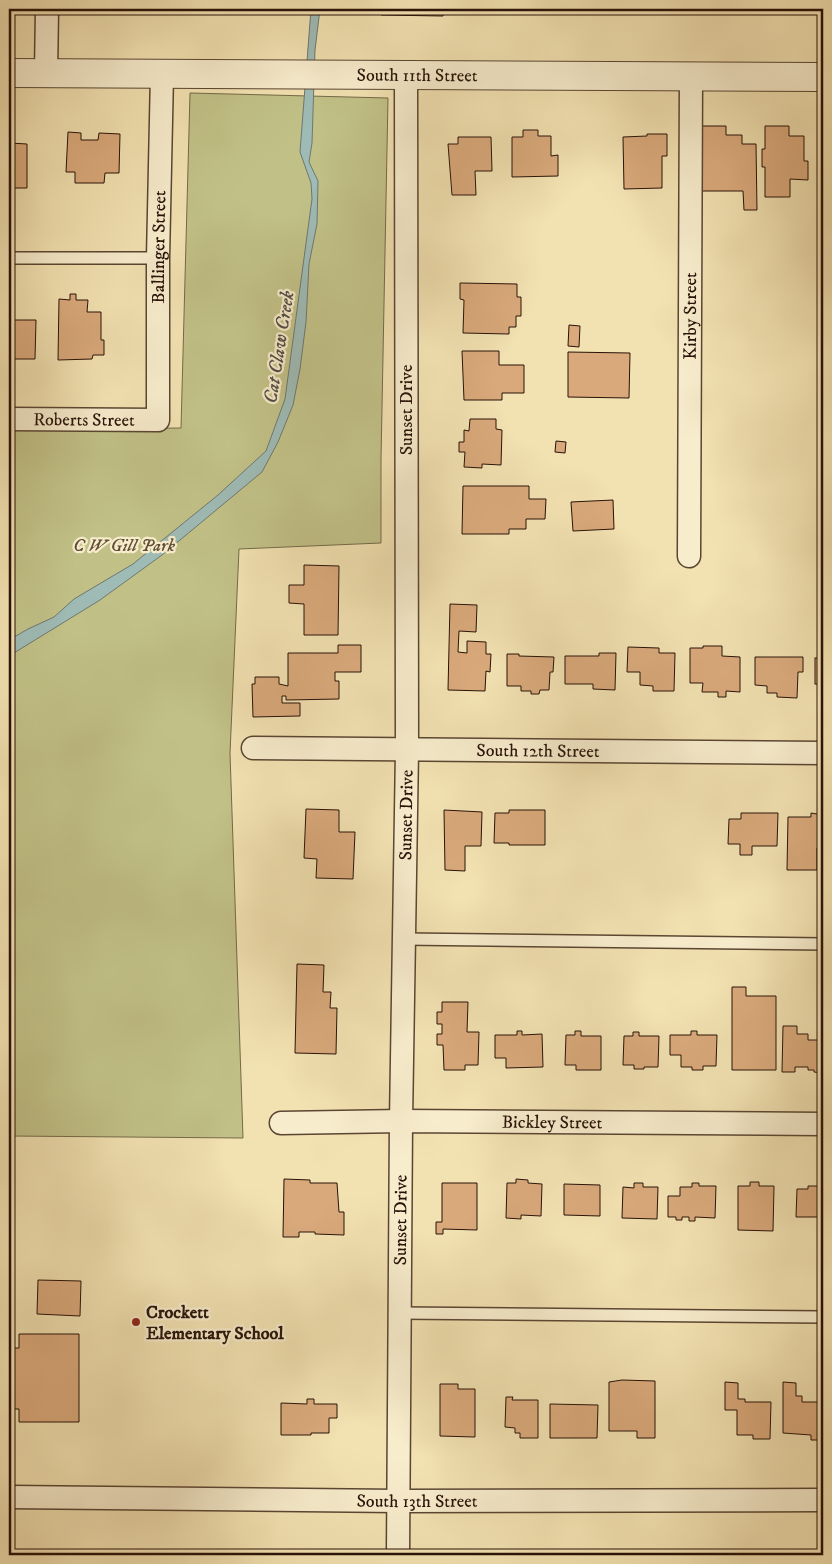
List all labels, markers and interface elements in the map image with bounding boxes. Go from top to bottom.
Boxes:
street label: South 11th Street [356,65,478,87]
street label: Ballinger Street [148,190,171,304]
street label: Kirby Street [680,272,702,360]
water label: Cat Claw Creek [259,289,300,405]
street label: Sunset Drive [396,365,418,455]
street label: Roberts Street [33,409,135,432]
park label: C W Gill Park [73,535,175,557]
street label: South 12th Street [476,740,600,763]
street label: Sunset Drive [395,770,419,861]
street label: Bickley Street [502,1112,603,1134]
street label: Sunset Drive [390,1175,413,1265]
place label: Crockett Elementary School [146,1302,284,1345]
marker: Crockett Elementary School [130,1316,142,1328]
street label: South 13th Street [356,1491,478,1513]

